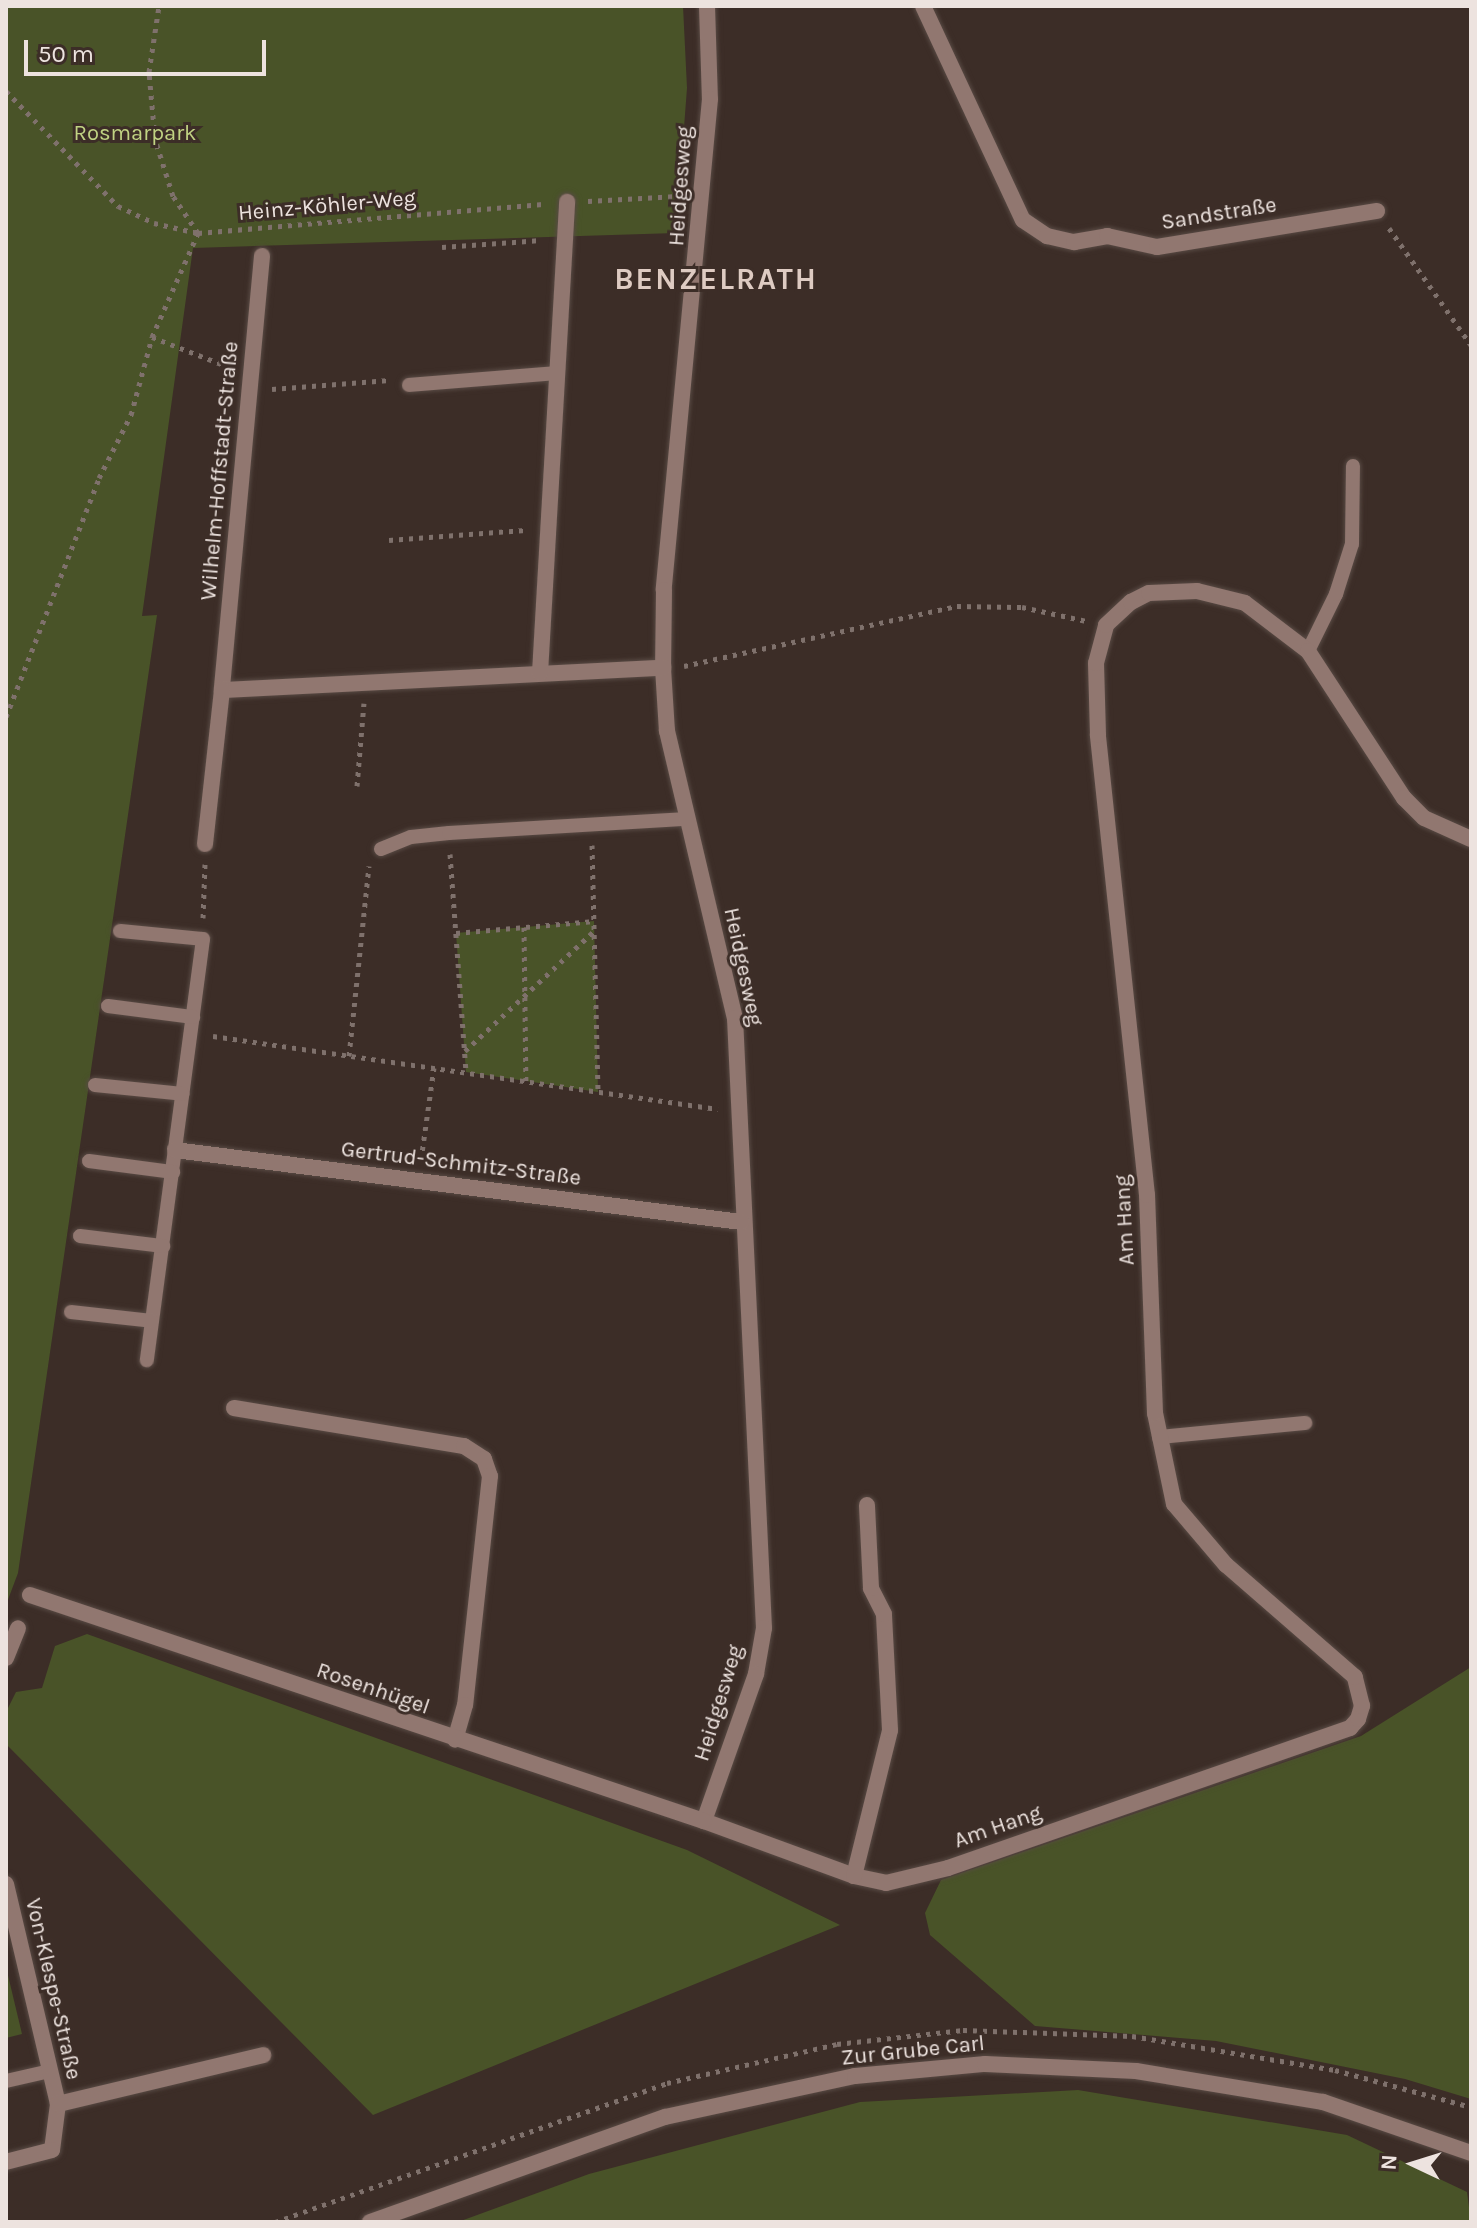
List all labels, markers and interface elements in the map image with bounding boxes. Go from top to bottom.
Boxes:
scale bar [28,24,270,74]
text: 50 m [38,40,94,68]
park label: Rosmarpark [73,121,197,147]
street label: Heidgesweg [664,125,698,247]
street label: Heinz-Köhler-Weg [237,185,417,227]
street label: Sandstraße [1159,192,1279,236]
district label: BENZELRATH [614,261,818,297]
street label: Wilhelm-Hoffstadt-Straße [196,340,244,602]
street label: Heidgesweg [718,905,768,1029]
street label: Gertrud-Schmitz-Straße [340,1136,582,1192]
street label: Am Hang [1109,1174,1141,1266]
street label: Heidgesweg [689,1642,749,1764]
street label: Rosenhügel [313,1657,433,1721]
street label: Am Hang [951,1800,1045,1854]
street label: Von-Klespe-Straße [19,1896,87,2082]
street label: Zur Grube Carl [840,2030,986,2072]
north arrow [1373,2124,1453,2204]
text: N [1376,2154,1403,2171]

